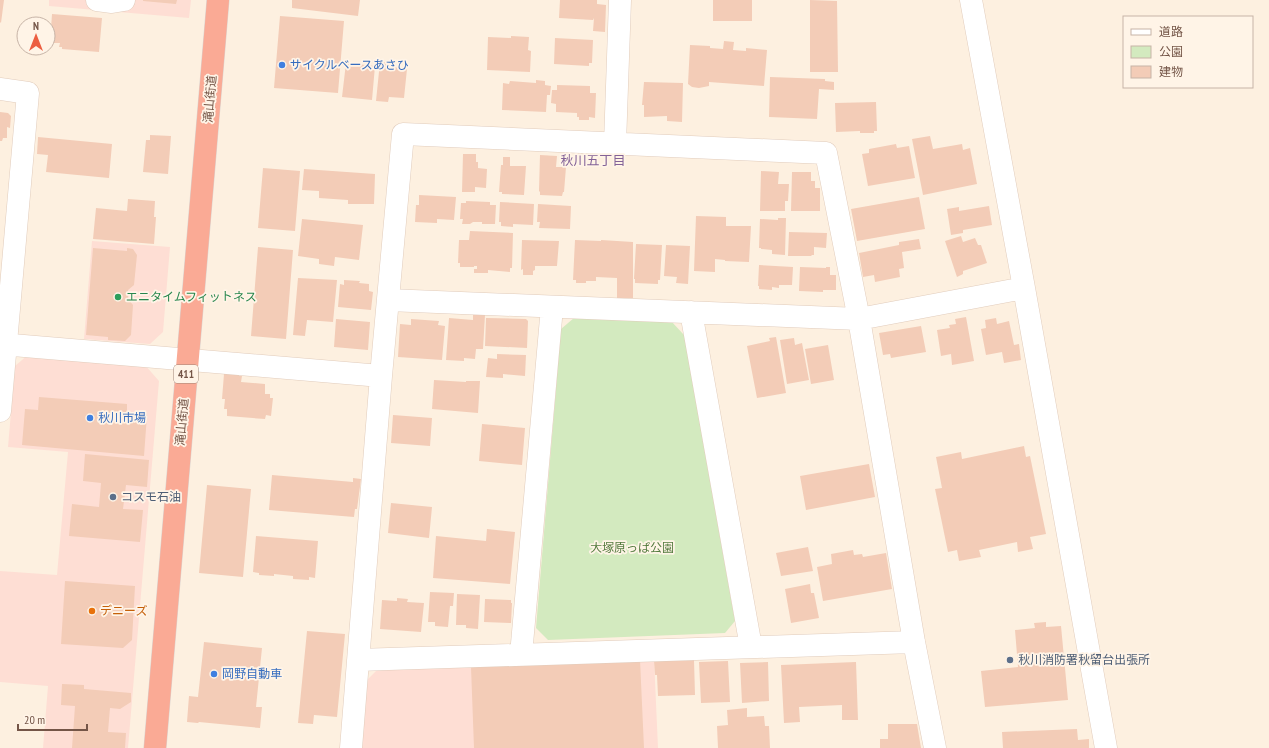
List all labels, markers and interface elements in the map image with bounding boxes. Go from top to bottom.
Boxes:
north arrow [16,16,56,56]
legend [1123,16,1253,88]
text: N [33,19,39,33]
text: 道路 [1159,24,1183,39]
text: 公園 [1159,44,1183,59]
place label: サイクルベースあさひ [290,57,409,72]
marker: サイクルベースあさひ [277,60,287,70]
text: 建物 [1159,64,1183,79]
street label: 滝山街道 [200,74,219,124]
district label: 秋川五丁目 [560,152,626,169]
place label: エニタイムフィットネス [126,289,257,304]
marker: エニタイムフィットネス [113,292,123,302]
road number: 411 [174,365,198,383]
street label: 滝山街道 [172,397,191,447]
place label: 秋川市場 [98,410,146,425]
marker: 秋川市場 [85,413,95,423]
place label: コスモ石油 [121,489,181,504]
marker: コスモ石油 [108,492,118,502]
park label: 大塚原っぱ公園 [590,540,674,555]
place label: デニーズ [100,603,147,618]
marker: デニーズ [87,606,97,616]
place label: 秋川消防署秋留台出張所 [1018,652,1150,667]
marker: 秋川消防署秋留台出張所 [1005,655,1015,665]
place label: 岡野自動車 [222,666,282,681]
marker: 岡野自動車 [209,669,219,679]
scale bar [18,706,87,732]
text: 20 m [24,712,45,727]

